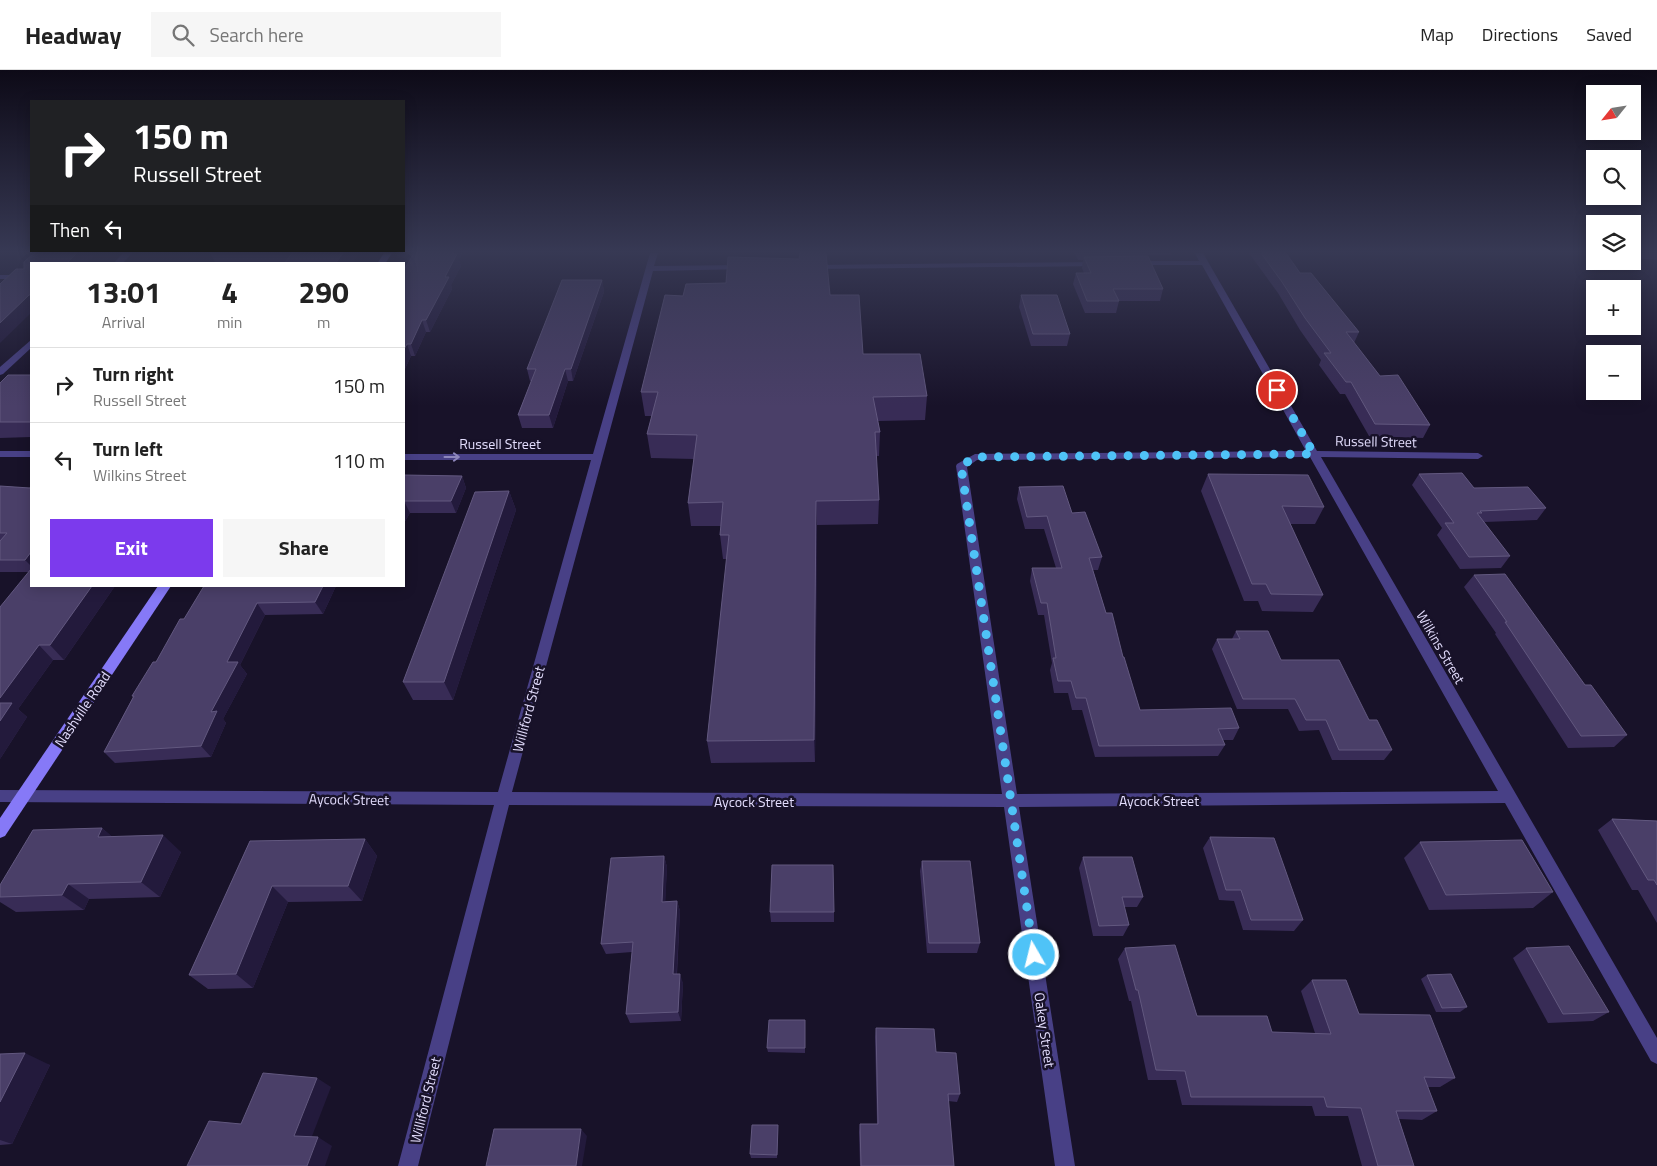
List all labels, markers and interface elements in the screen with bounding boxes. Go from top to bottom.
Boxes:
search box [151,12,501,57]
text: Headway [25,17,121,53]
text: Search here [209,20,304,49]
icon: search [169,21,197,49]
text: Map [1420,21,1454,48]
text: Directions [1482,21,1558,48]
text: Saved [1586,21,1632,48]
north arrow [1586,85,1641,140]
map controls [1586,85,1641,400]
text: 150 m [133,109,229,163]
icon: right [50,120,115,185]
button: search [1586,150,1641,205]
text: Russell Street [133,157,261,191]
text: Then [50,215,90,244]
icon: left [100,215,128,243]
button: layers [1586,215,1641,270]
text: 13:01 [86,269,161,315]
text: 4 [221,269,238,315]
text: 290 [299,269,349,315]
button: + [1586,280,1641,335]
text: Arrival [102,310,145,334]
text: min [217,310,242,334]
text: m [317,310,330,334]
button: − [1586,345,1641,400]
text: Turn right [93,359,174,388]
pin [1256,369,1298,411]
icon: right [50,371,78,399]
text: 150 m [333,371,385,400]
icon: arrive [1263,376,1291,404]
text: Russell Street [93,388,186,412]
street label: Russell Street [1335,430,1417,452]
street label: Russell Street [459,433,541,454]
text: Turn left [93,434,163,463]
icon: left [50,446,78,474]
text: 110 m [333,446,385,475]
one-way arrow [444,452,460,462]
text: Wilkins Street [93,463,186,487]
button: Exit [50,519,213,577]
button: Share [223,519,385,577]
street label: Wilkins Street [1411,606,1471,688]
street label: Williford Street [506,664,550,754]
street label: Nashville Road [49,667,115,751]
street label: Aycock Street [309,788,389,810]
street label: Aycock Street [1119,790,1199,811]
street label: Aycock Street [714,791,794,812]
position arrow [1007,928,1059,980]
street label: Oakey Street [1029,991,1061,1069]
street label: Williford Street [404,1055,446,1145]

